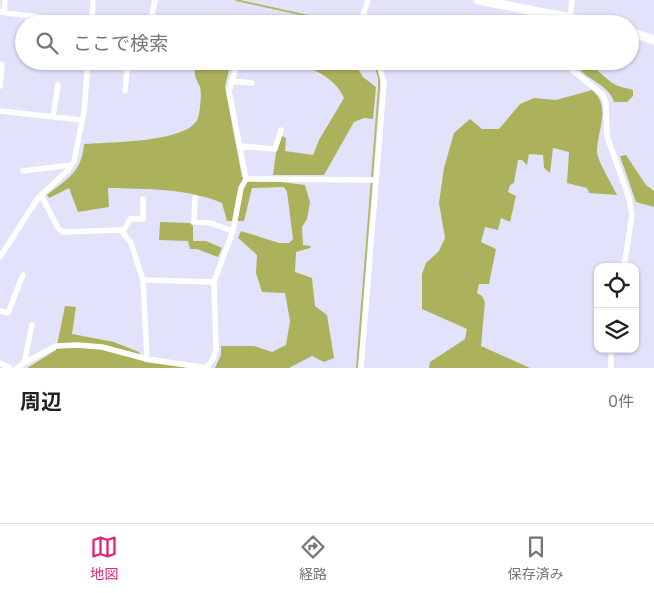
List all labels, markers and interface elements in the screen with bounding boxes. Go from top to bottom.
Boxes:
search box [15,15,639,70]
icon: search [33,29,61,57]
text: ここで検索 [73,30,168,57]
map controls [594,263,639,353]
button: locate [594,263,639,308]
button: layers [594,308,639,353]
text: 周辺 [20,387,62,416]
text: 0件 [608,390,634,413]
tab: 地図 [90,533,118,585]
tab: 経路 [299,533,327,585]
tab: 保存済み [508,533,564,585]

